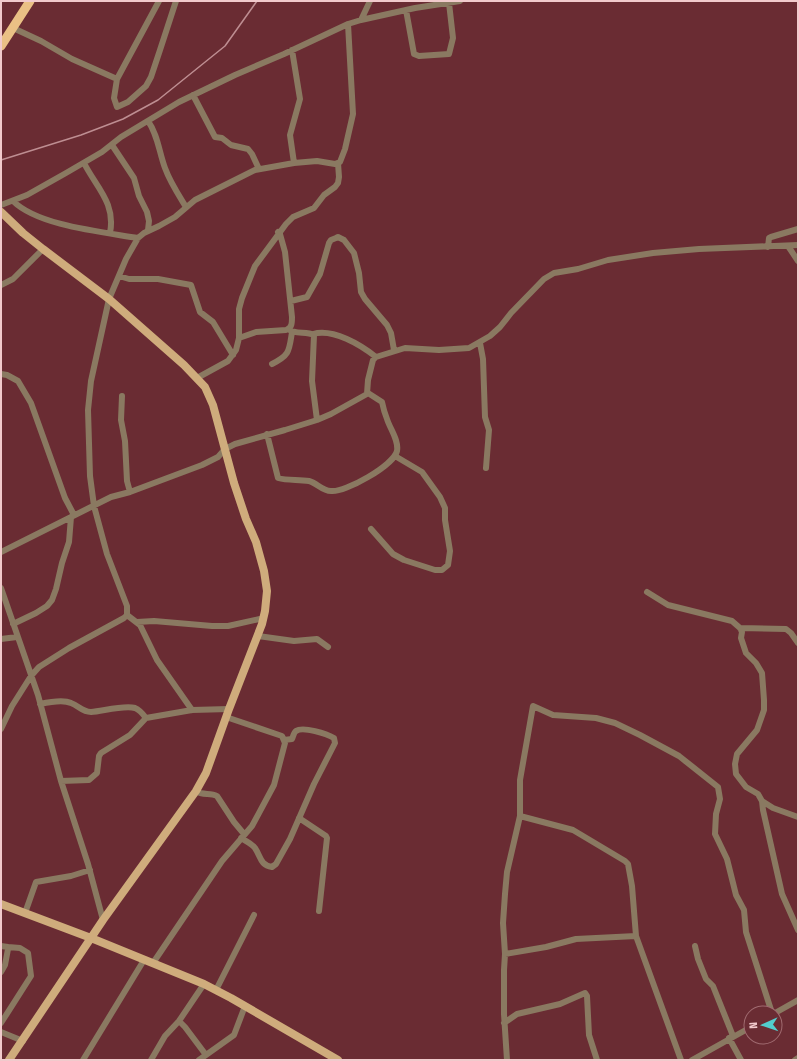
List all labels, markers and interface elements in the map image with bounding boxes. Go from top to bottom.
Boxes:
north arrow [743,1005,783,1045]
text: N [747,1022,760,1029]

